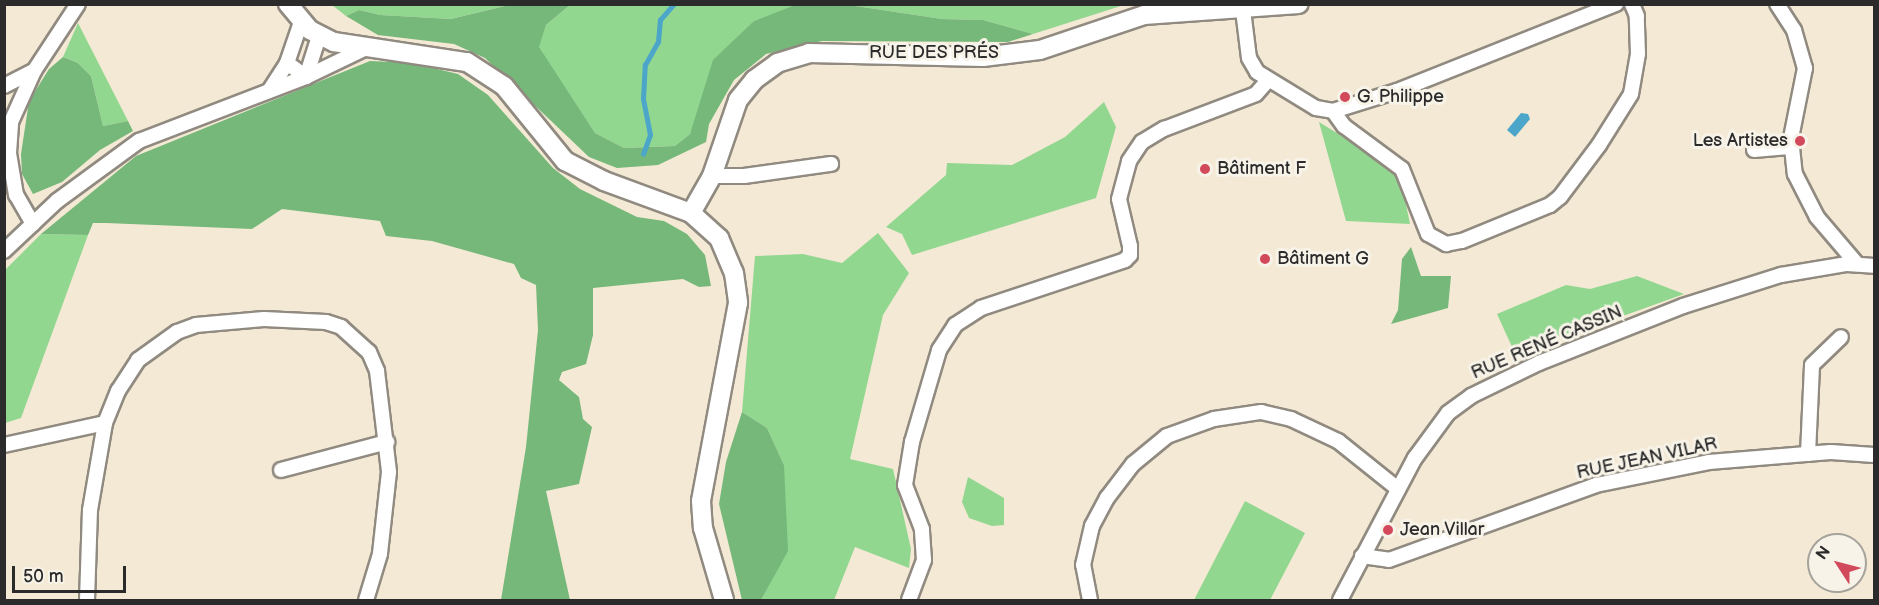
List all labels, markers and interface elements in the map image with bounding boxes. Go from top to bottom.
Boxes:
street label: RUE DES PRÉS [869,42,999,64]
place label: G. Philippe [1357,86,1444,108]
marker: G. Philippe [1338,90,1352,104]
place label: Les Artistes [1693,130,1788,152]
marker: Les Artistes [1793,134,1807,148]
place label: Bâtiment F [1217,158,1306,180]
marker: Bâtiment F [1198,162,1212,176]
place label: Bâtiment G [1277,248,1369,270]
marker: Bâtiment G [1258,252,1272,266]
street label: RUE RENÉ CASSIN [1468,301,1626,385]
street label: RUE JEAN VILAR [1574,433,1720,485]
place label: Jean Villar [1400,519,1485,541]
marker: Jean Villar [1381,523,1395,537]
north arrow [1807,533,1867,593]
text: N [1812,543,1835,564]
scale bar [15,554,129,592]
text: 50 m [23,566,64,587]

